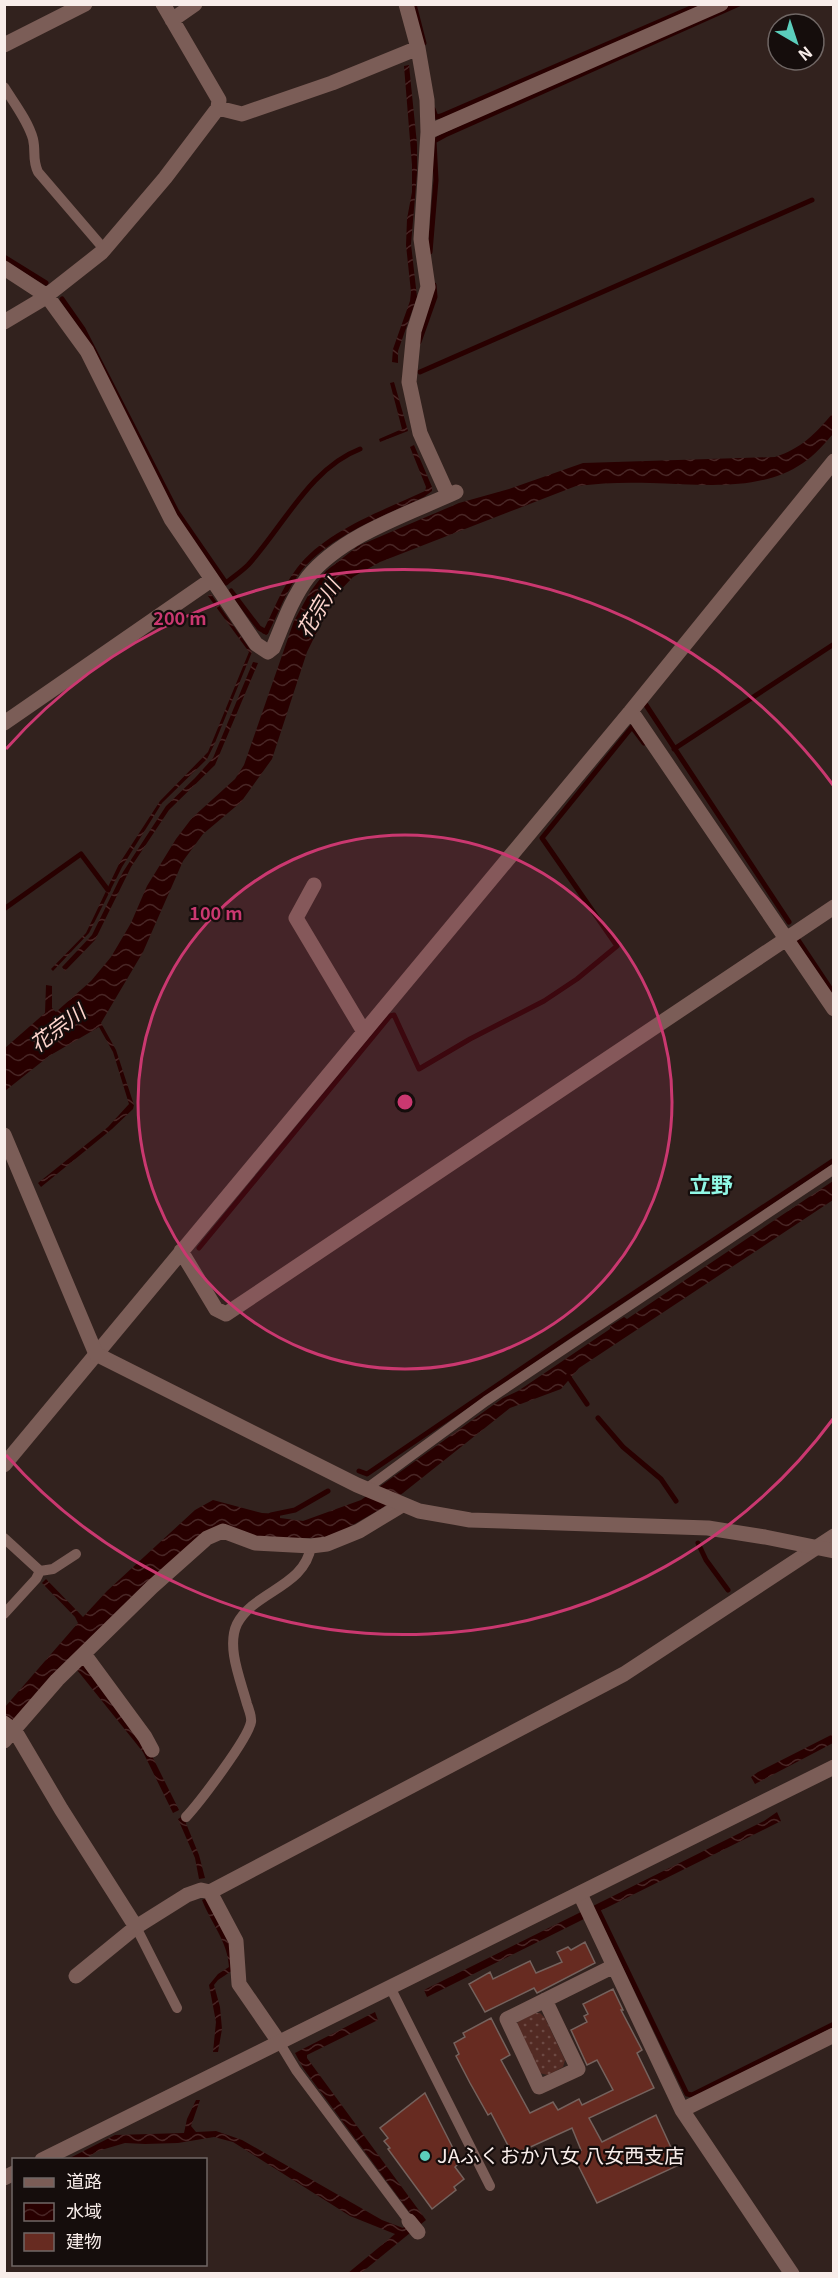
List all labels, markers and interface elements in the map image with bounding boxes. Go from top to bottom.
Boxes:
north arrow [766,12,826,72]
text: N [794,41,818,68]
water label: 花宗川 [288,572,347,643]
text: 200 m [153,604,207,630]
text: 100 m [189,899,243,925]
water label: 花宗川 [23,995,93,1058]
centre of rings [395,1092,415,1112]
district label: 立野 [689,1167,733,1199]
place label: JAふくおか八女 八女西支店 [437,2140,684,2169]
marker: JAふくおか八女 八女西支店 [418,2149,432,2163]
legend [12,2158,207,2266]
text: 道路 [66,2167,102,2193]
text: 水域 [66,2197,102,2223]
text: 建物 [66,2227,102,2253]

